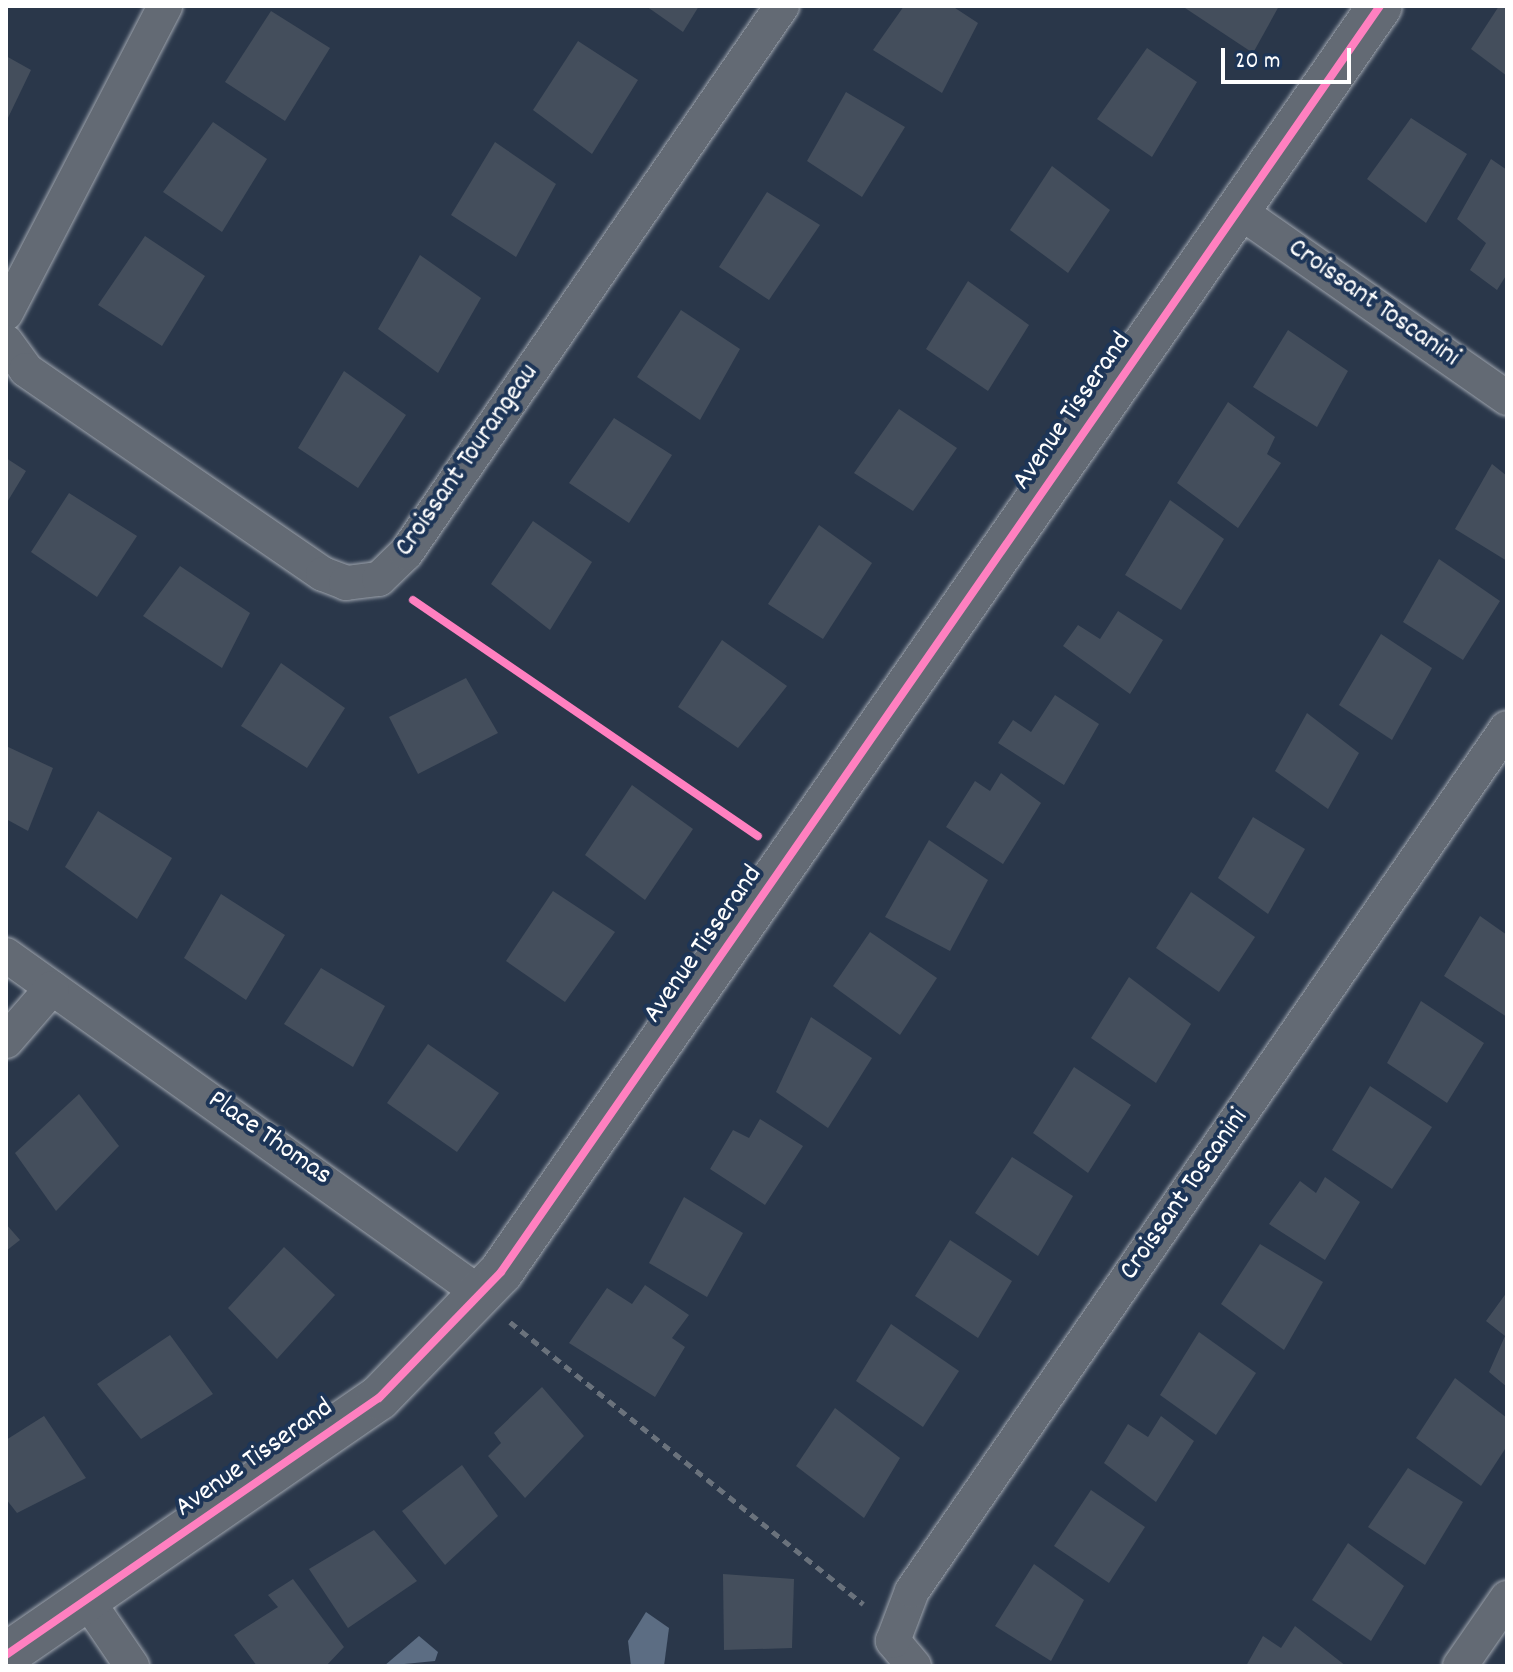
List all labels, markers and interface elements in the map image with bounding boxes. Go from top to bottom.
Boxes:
scale bar [1225,32,1355,82]
text: 20 m [1235,45,1281,79]
street label: Croissant Toscanini [1281,232,1465,376]
street label: Avenue Tisserand [1006,327,1140,497]
street label: Croissant Tourangeau [389,358,547,564]
street label: Avenue Tisserand [637,860,771,1030]
street label: Place Thomas [201,1084,337,1194]
street label: Croissant Toscanini [1113,1103,1257,1287]
street label: Avenue Tisserand [170,1392,340,1526]

